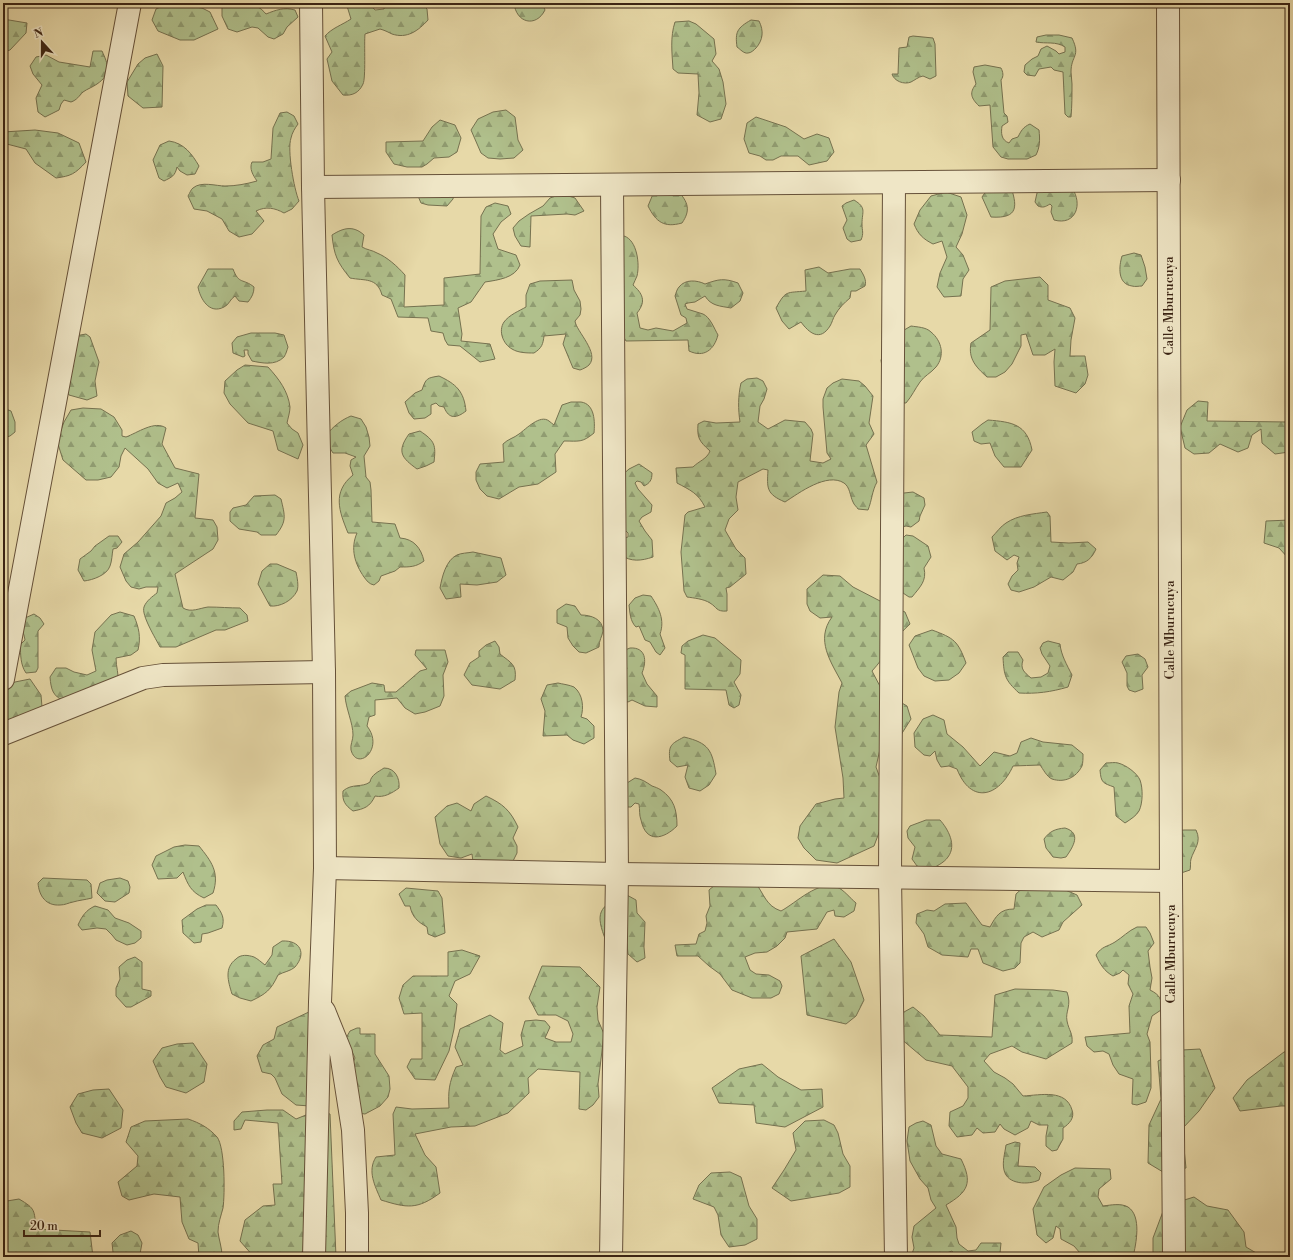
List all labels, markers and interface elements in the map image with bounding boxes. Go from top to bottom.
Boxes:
north arrow [22,22,62,62]
text: N [32,25,46,42]
street label: Calle Mburucuya [1161,256,1177,355]
street label: Calle Mburucuya [1162,580,1178,679]
street label: Calle Mburucuya [1163,904,1179,1003]
scale bar [24,1212,100,1238]
text: 20 m [30,1219,58,1234]

